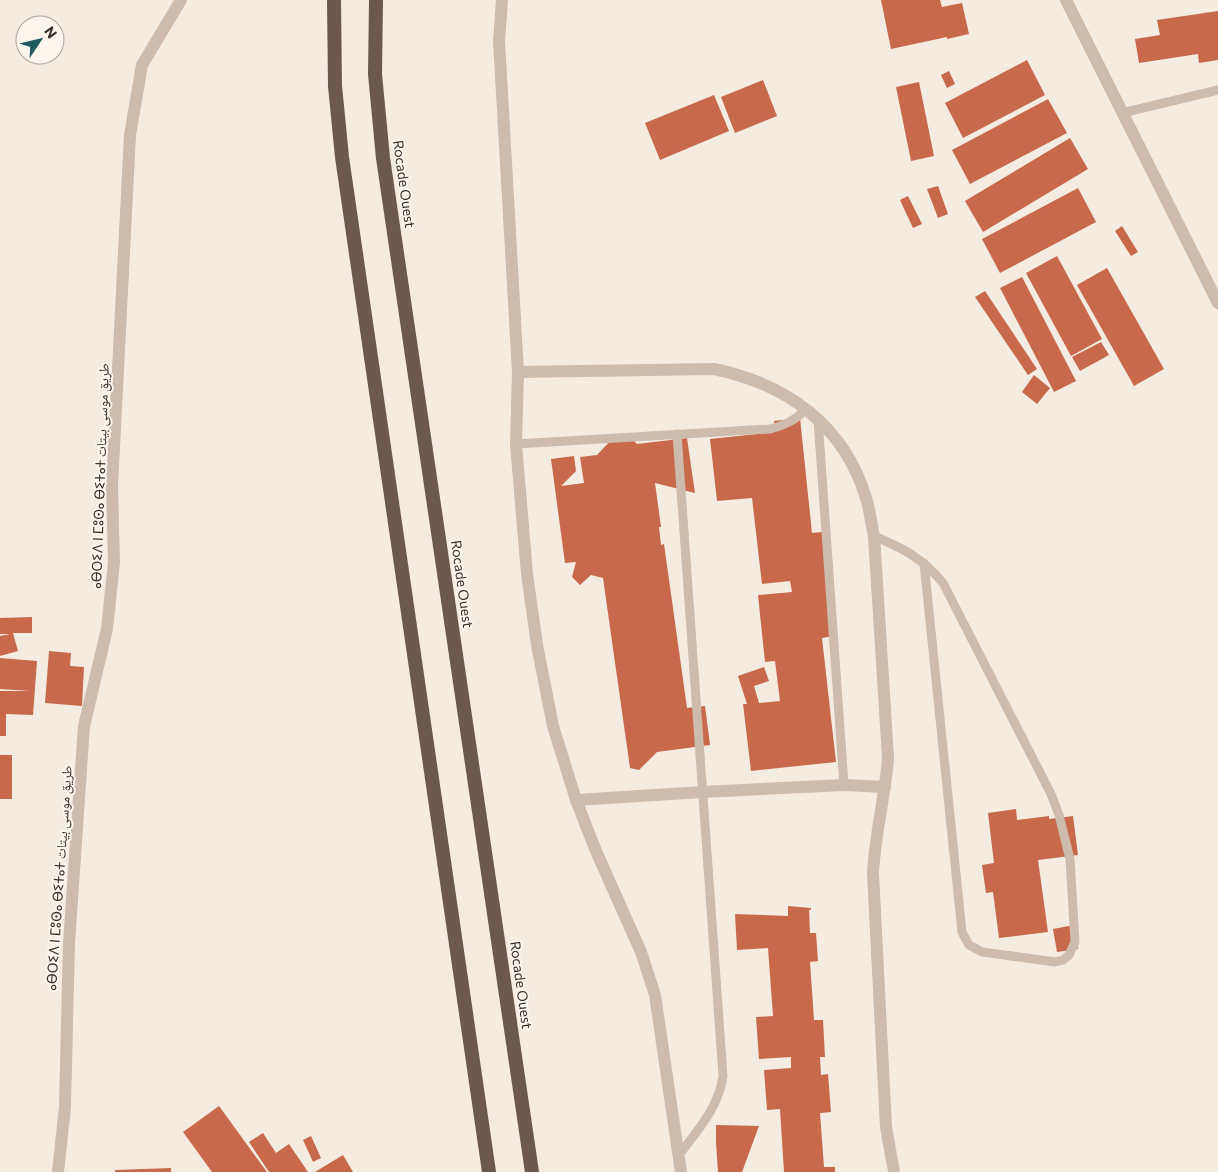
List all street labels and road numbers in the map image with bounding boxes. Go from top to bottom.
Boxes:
street label: Rocade Ouest [390,139,419,229]
street label: ⴰⴱⵔⵉⴷ ⵏ ⵎⵓⵙⴰ ⴱⵉⵜⴰⵜ طريق موسى بيتات [87,363,114,589]
street label: Rocade Ouest [448,539,477,629]
street label: ⴰⴱⵔⵉⴷ ⵏ ⵎⵓⵙⴰ ⴱⵉⵜⴰⵜ طريق موسى بيتات [42,765,77,991]
street label: Rocade Ouest [507,940,536,1030]

